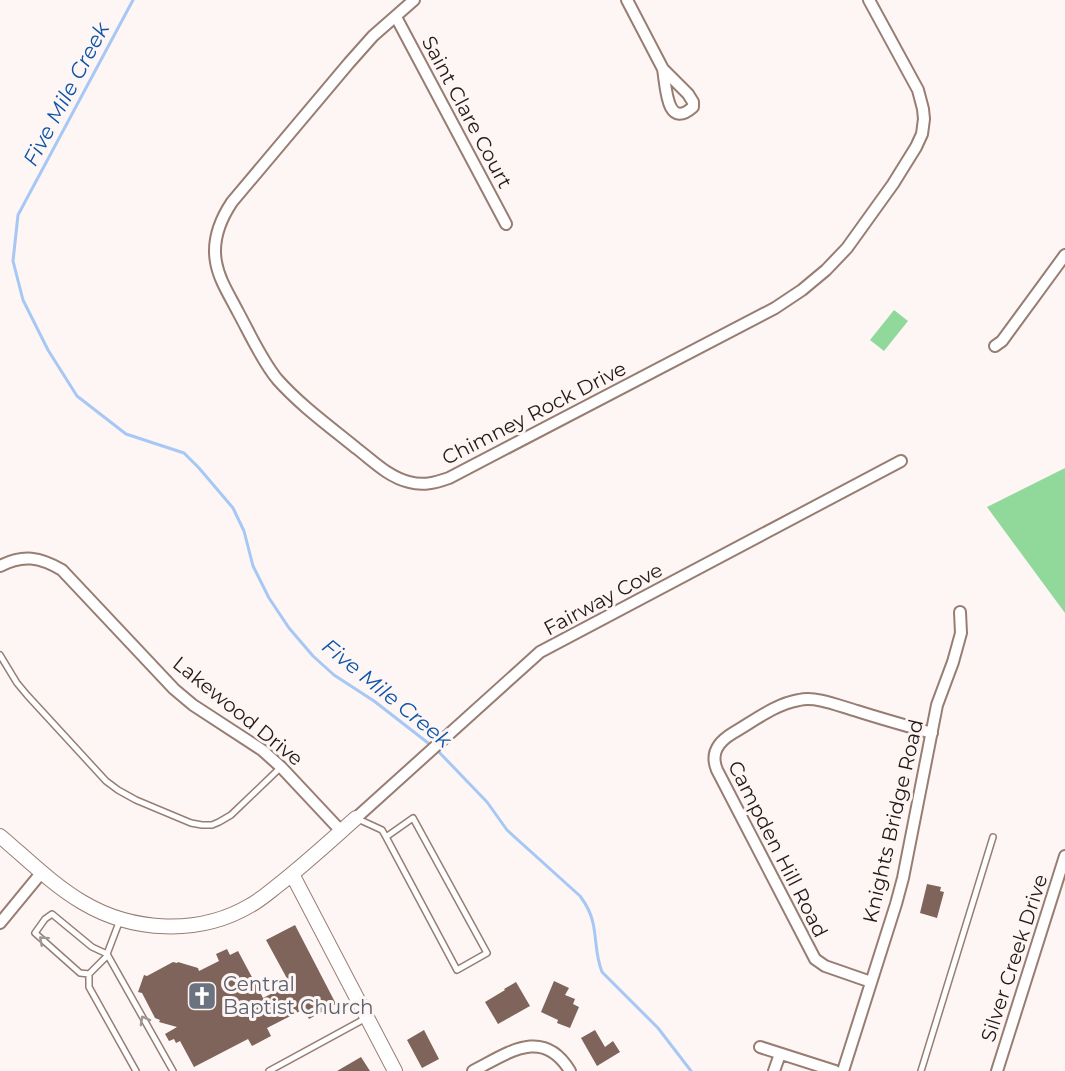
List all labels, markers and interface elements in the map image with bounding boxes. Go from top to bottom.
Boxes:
water label: Five Mile Creek [18,17,115,170]
street label: Saint Clare Court [417,32,517,192]
street label: Chimney Rock Drive [438,356,630,470]
street label: Fairway Cove [540,558,666,640]
water label: Five Mile Creek [317,633,458,754]
street label: Lakewood Drive [168,651,308,771]
street label: Knights Bridge Road [858,717,928,925]
street label: Campden Hill Road [723,757,833,941]
street label: Silver Creek Drive [976,871,1052,1045]
one-way arrow [39,936,50,947]
place label: Central Baptist Church [223,972,374,1019]
church icon: Central Baptist Church [186,980,218,1012]
one-way arrow [139,1016,151,1026]

